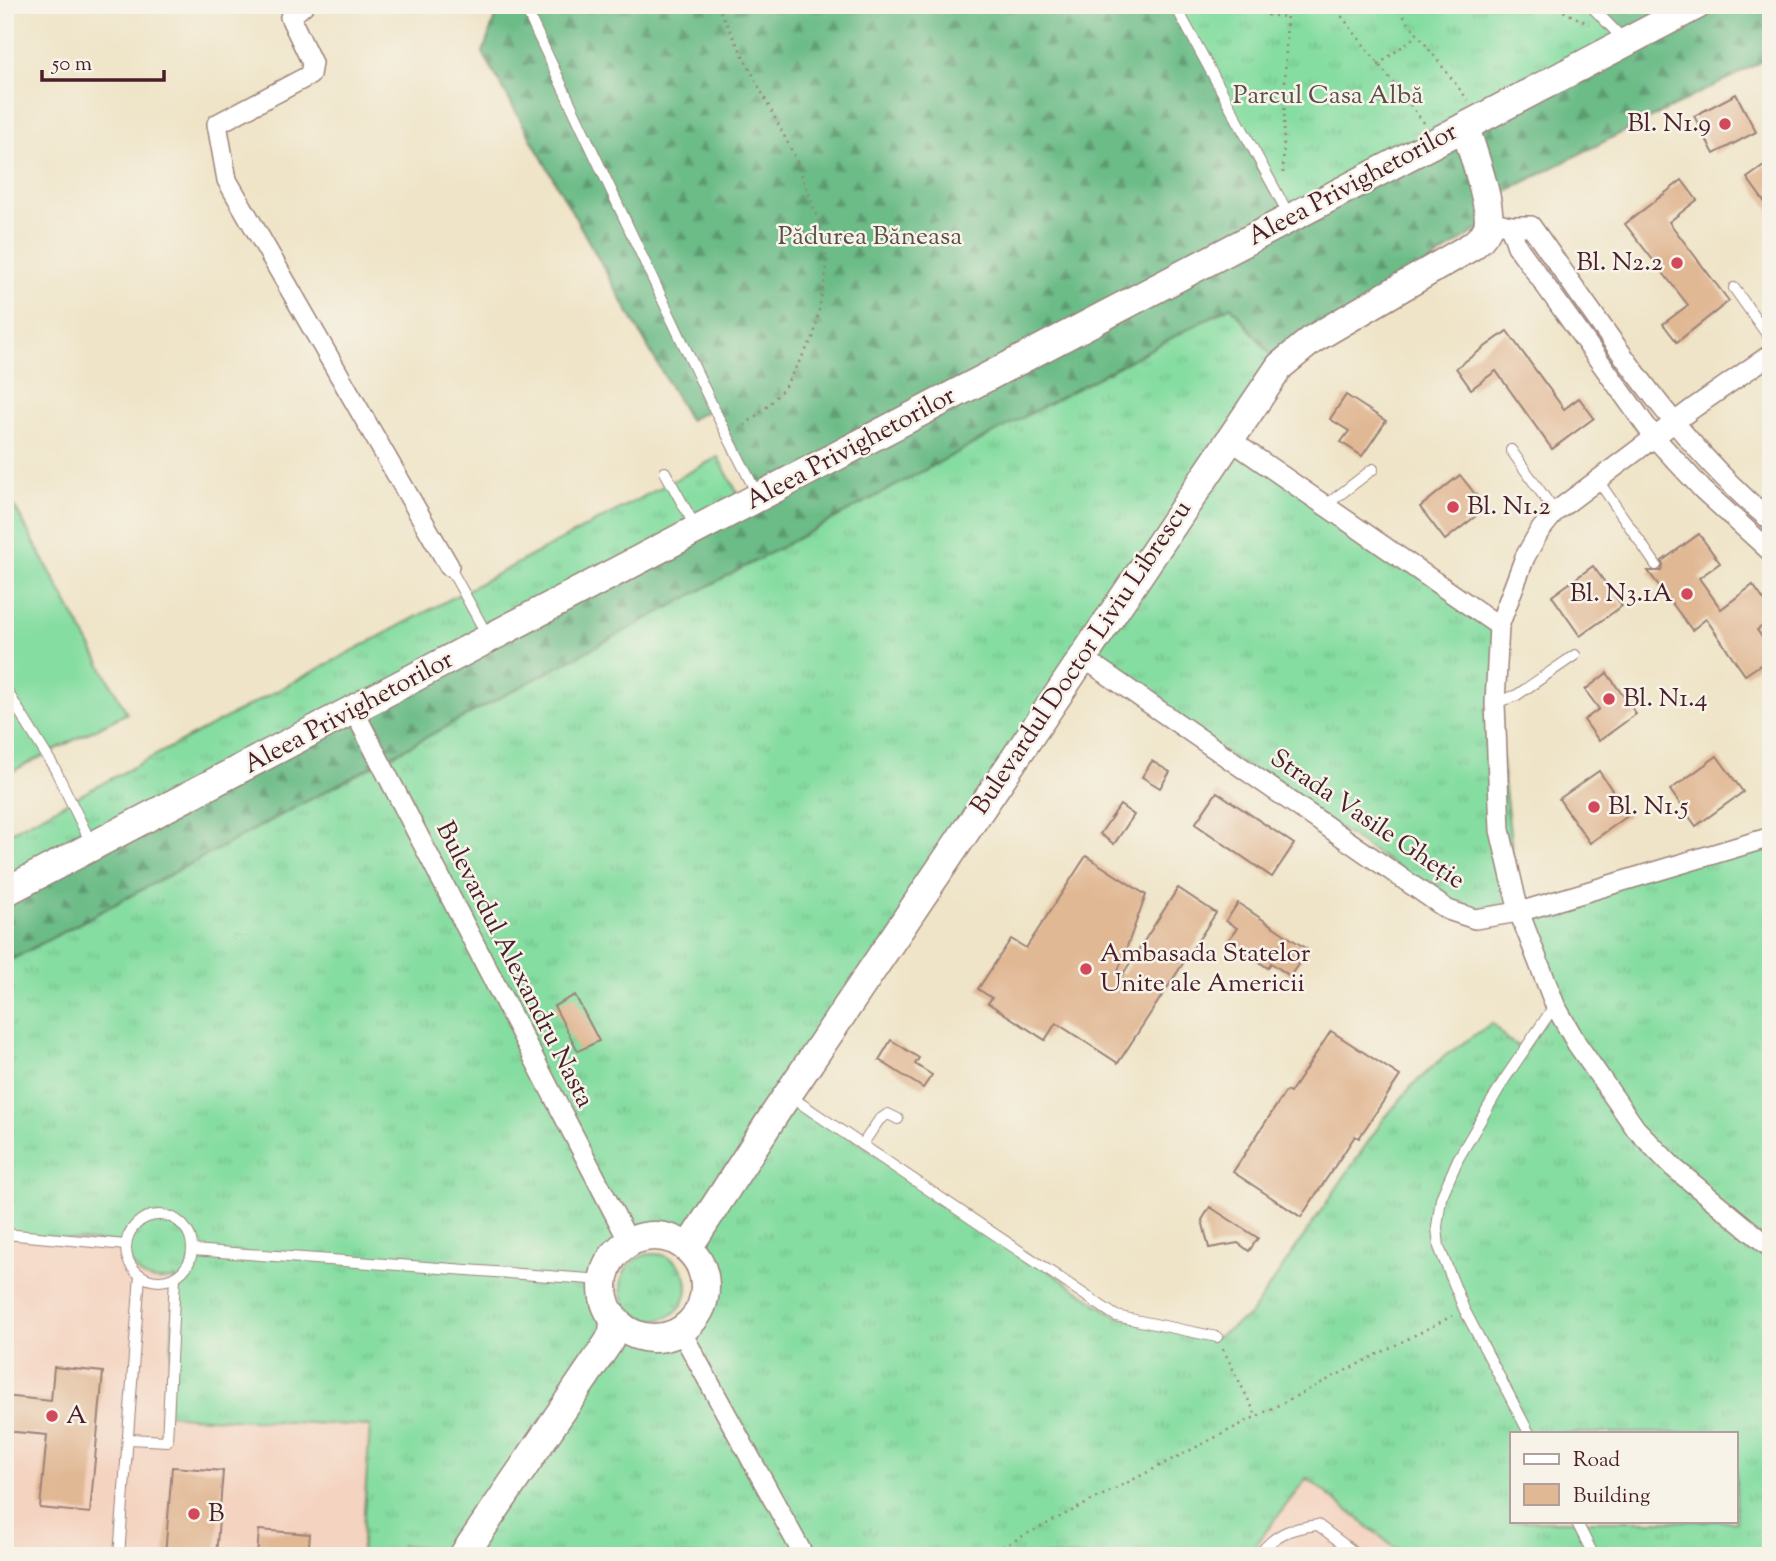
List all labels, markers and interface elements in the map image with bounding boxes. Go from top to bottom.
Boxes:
scale bar [42,38,164,82]
text: 50 m [51,50,92,80]
park label: Parcul Casa Albă [1233,78,1423,115]
place label: Bl. N1.9 [1627,106,1711,143]
street label: Aleea Privighetorilor [1241,114,1465,256]
marker: Bl. N1.9 [1717,116,1733,132]
park label: Pădurea Băneasa [778,219,962,256]
place label: Bl. N2.2 [1576,245,1663,282]
marker: Bl. N2.2 [1669,255,1685,271]
street label: Aleea Privighetorilor [739,378,963,520]
place label: Bl. N1.2 [1467,489,1551,526]
street label: Bulevardul Doctor Liviu Librescu [963,493,1201,823]
marker: Bl. N1.2 [1445,499,1461,515]
place label: Bl. N3.1A [1570,576,1673,613]
marker: Bl. N3.1A [1679,586,1695,602]
street label: Aleea Privighetorilor [237,642,461,784]
place label: Bl. N1.4 [1623,681,1708,718]
marker: Bl. N1.4 [1601,691,1617,707]
street label: Strada Vasile Gheție [1262,741,1472,899]
place label: Bl. N1.5 [1608,789,1689,826]
marker: Bl. N1.5 [1586,799,1602,815]
street label: Bulevardul Alexandru Nasta [426,815,602,1115]
place label: Ambasada Statelor Unite ale Americii [1100,936,1311,1003]
marker: Ambasada Statelor Unite ale Americii [1078,961,1094,977]
place label: A [66,1398,87,1435]
marker: A [44,1408,60,1424]
legend [1510,1432,1738,1522]
text: Road [1573,1446,1620,1476]
text: Building [1573,1482,1650,1512]
place label: B [208,1496,224,1533]
marker: B [186,1506,202,1522]

